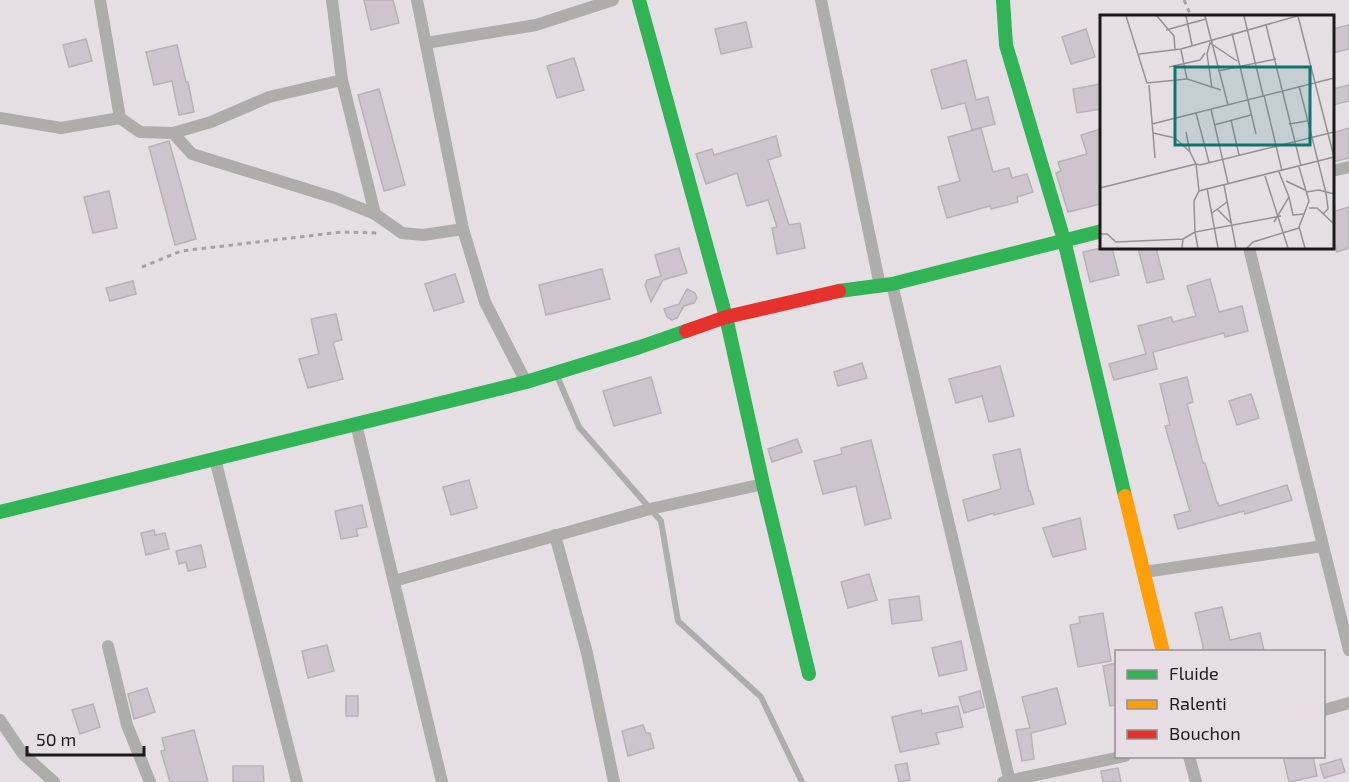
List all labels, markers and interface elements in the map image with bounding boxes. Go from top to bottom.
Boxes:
inset map [1100,15,1334,249]
legend [1115,650,1325,758]
text: Fluide [1169,662,1219,684]
text: Ralenti [1169,692,1227,714]
scale bar [27,719,144,757]
text: Bouchon [1169,722,1241,744]
text: 50 m [36,728,76,750]

